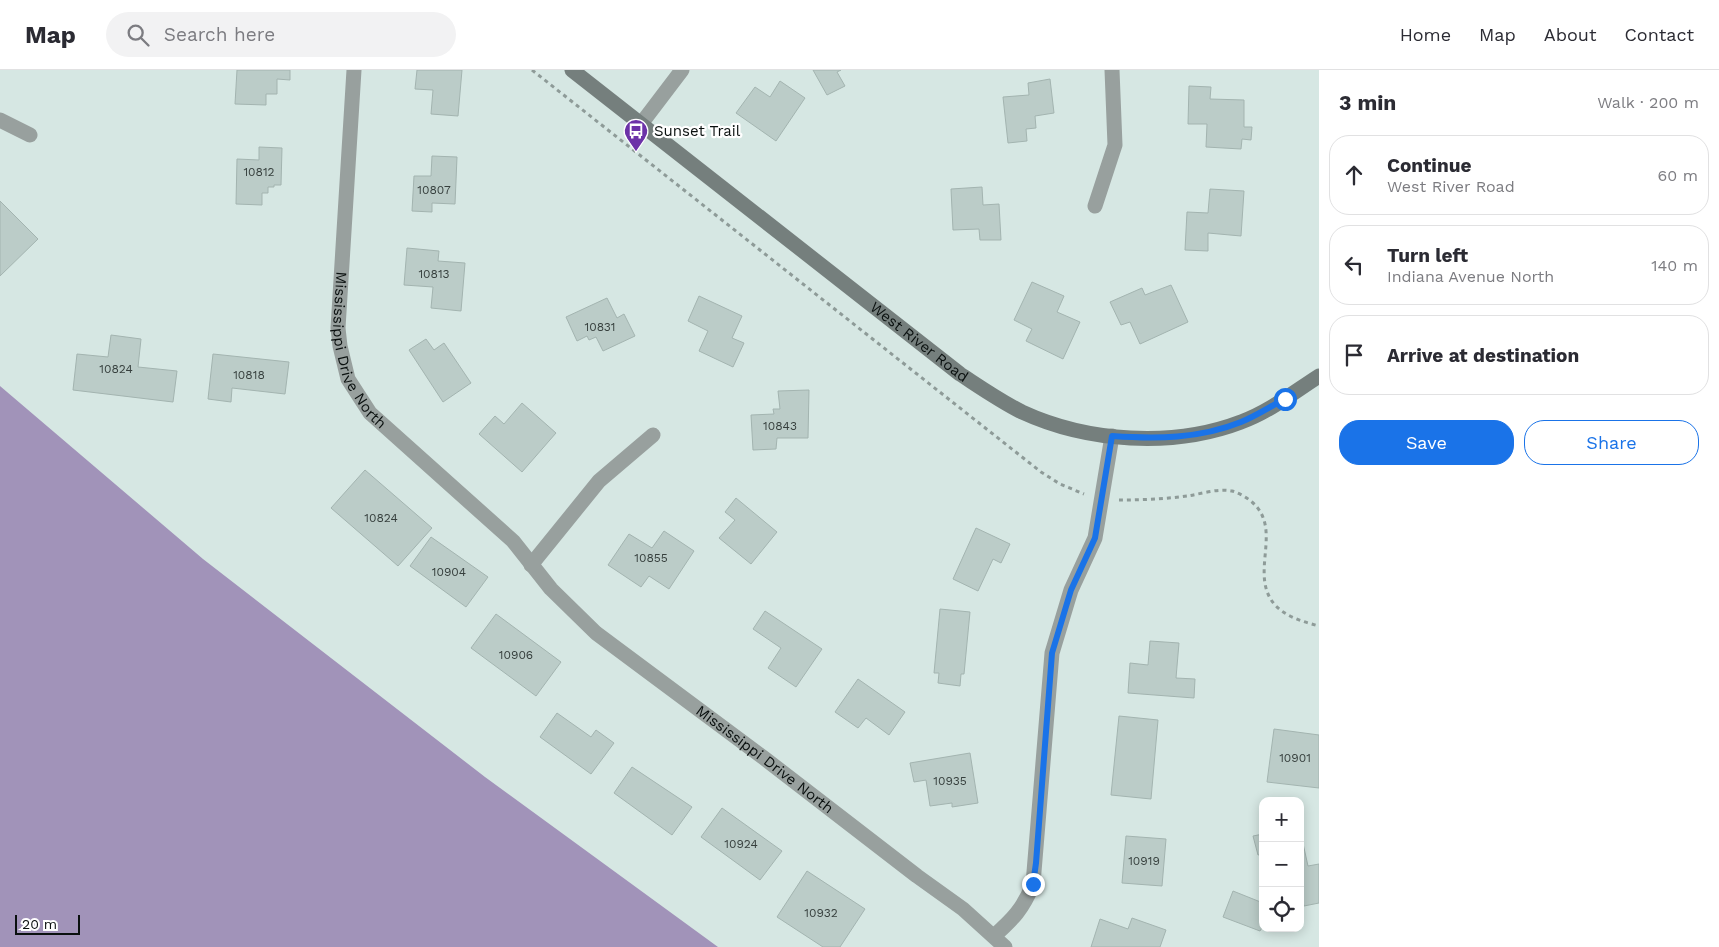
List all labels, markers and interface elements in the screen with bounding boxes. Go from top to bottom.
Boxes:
search box [106,12,456,57]
text: Map [25,21,76,49]
icon: search [124,21,152,49]
text: Search here [164,23,275,46]
text: Home [1400,24,1451,45]
text: Map [1479,24,1516,45]
text: About [1544,24,1596,45]
text: Contact [1624,24,1694,45]
text: 3 min [1339,90,1396,115]
text: Walk · 200 m [1597,93,1699,112]
bus stop icon: Sunset Trail [623,118,649,152]
place label: Sunset Trail [654,122,741,140]
text: Continue [1387,154,1471,177]
icon: ahead [1340,161,1368,189]
house number: 10812 [243,165,275,179]
text: 60 m [1658,166,1698,185]
text: West River Road [1387,177,1515,196]
house number: 10807 [417,183,451,197]
text: Turn left [1387,244,1468,267]
icon: left [1340,251,1368,279]
text: 140 m [1651,256,1698,275]
house number: 10813 [418,267,450,281]
text: Indiana Avenue North [1387,267,1554,286]
street label: Mississippi Drive North [329,271,390,432]
street label: West River Road [866,298,972,386]
house number: 10831 [585,320,615,334]
icon: arrive [1340,341,1368,369]
text: Arrive at destination [1387,344,1579,367]
house number: 10824 [99,362,133,376]
house number: 10818 [233,368,265,382]
route start [1274,388,1297,411]
house number: 10843 [763,419,797,433]
button: Save [1339,420,1514,465]
button: Share [1524,420,1699,465]
house number: 10824 [364,511,398,525]
house number: 10855 [634,551,668,565]
house number: 10904 [432,565,466,579]
house number: 10906 [499,648,533,662]
street label: Mississippi Drive North [692,702,837,817]
house number: 10901 [1279,751,1311,765]
house number: 10935 [933,774,967,788]
map controls [1259,797,1304,932]
button: + [1259,797,1304,842]
house number: 10924 [724,837,758,851]
button: − [1259,842,1304,887]
house number: 10919 [1128,854,1160,868]
route end [1022,873,1045,896]
button: locate [1259,887,1304,932]
house number: 10932 [804,906,838,920]
scale bar [15,912,80,935]
text: 20 m [22,916,57,932]

